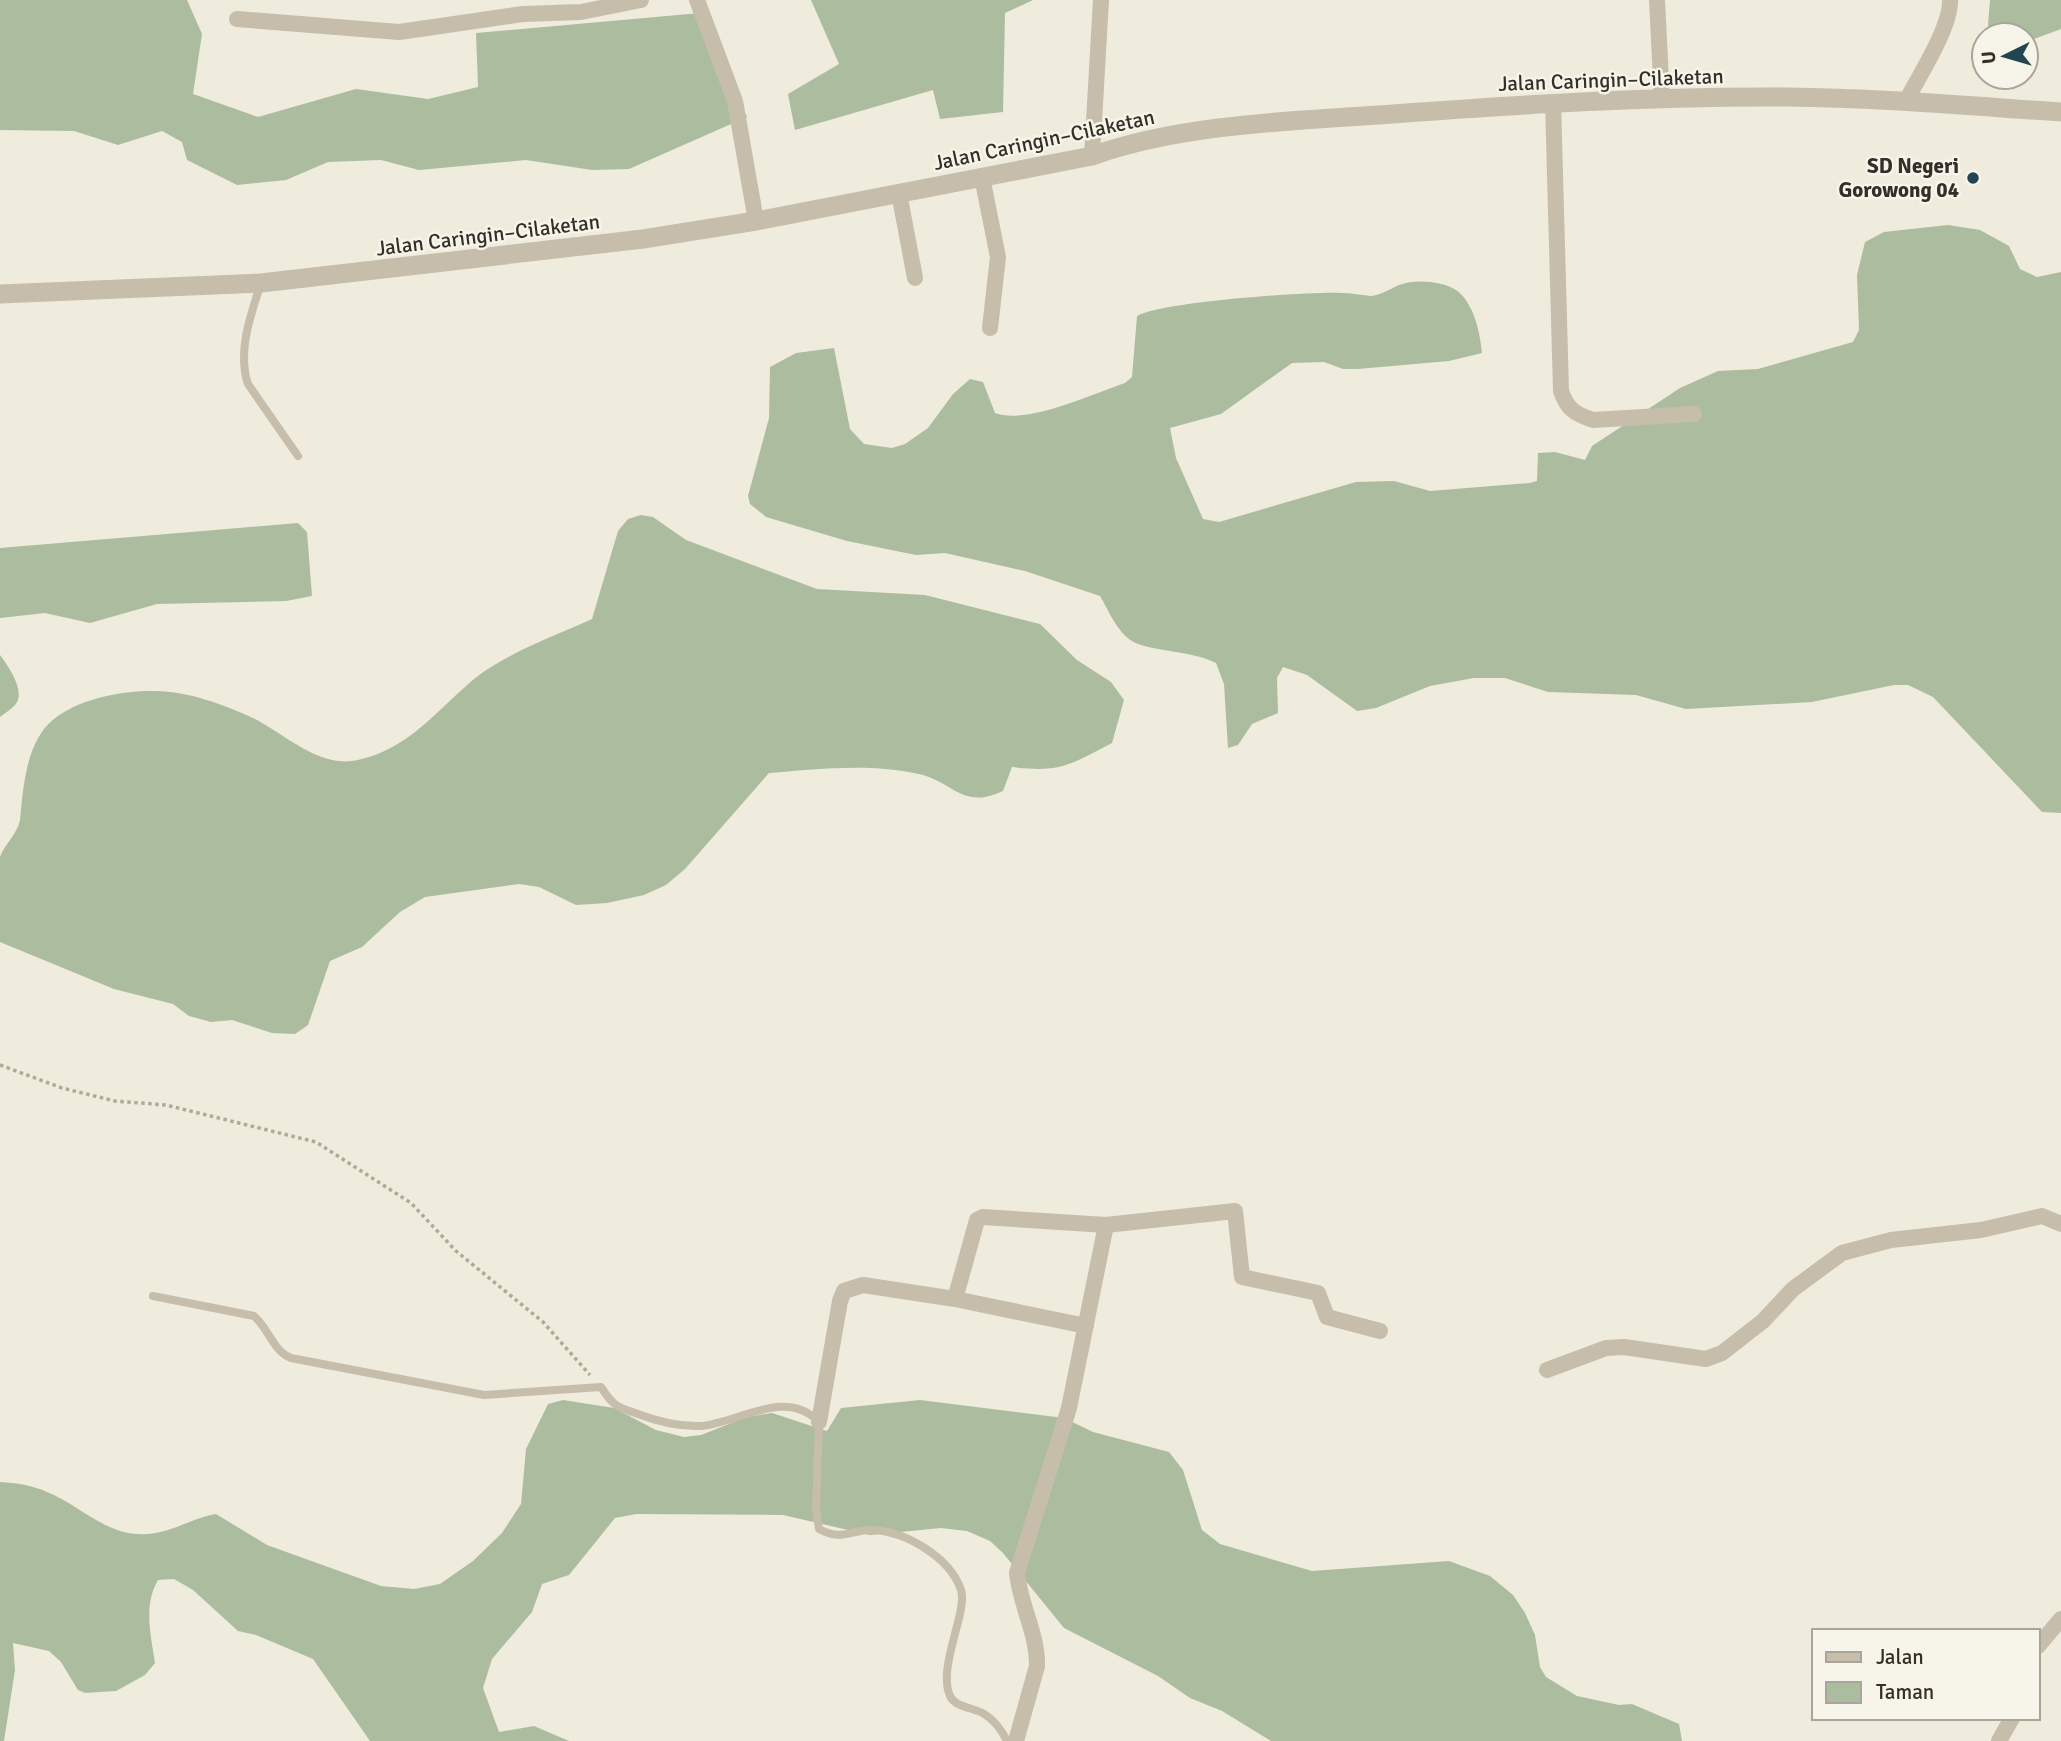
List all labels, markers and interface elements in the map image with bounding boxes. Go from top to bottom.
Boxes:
north arrow [1970,21,2040,91]
text: U [1977,50,2002,65]
street label: Jalan Caringin–Cilaketan [1498,63,1724,97]
street label: Jalan Caringin–Cilaketan [931,104,1157,176]
place label: SD Negeri Gorowong 04 [1839,153,1959,203]
marker: SD Negeri Gorowong 04 [1965,170,1981,186]
street label: Jalan Caringin–Cilaketan [375,208,601,262]
legend [1812,1629,2040,1720]
text: Jalan [1876,1644,1924,1670]
text: Taman [1876,1679,1934,1705]

